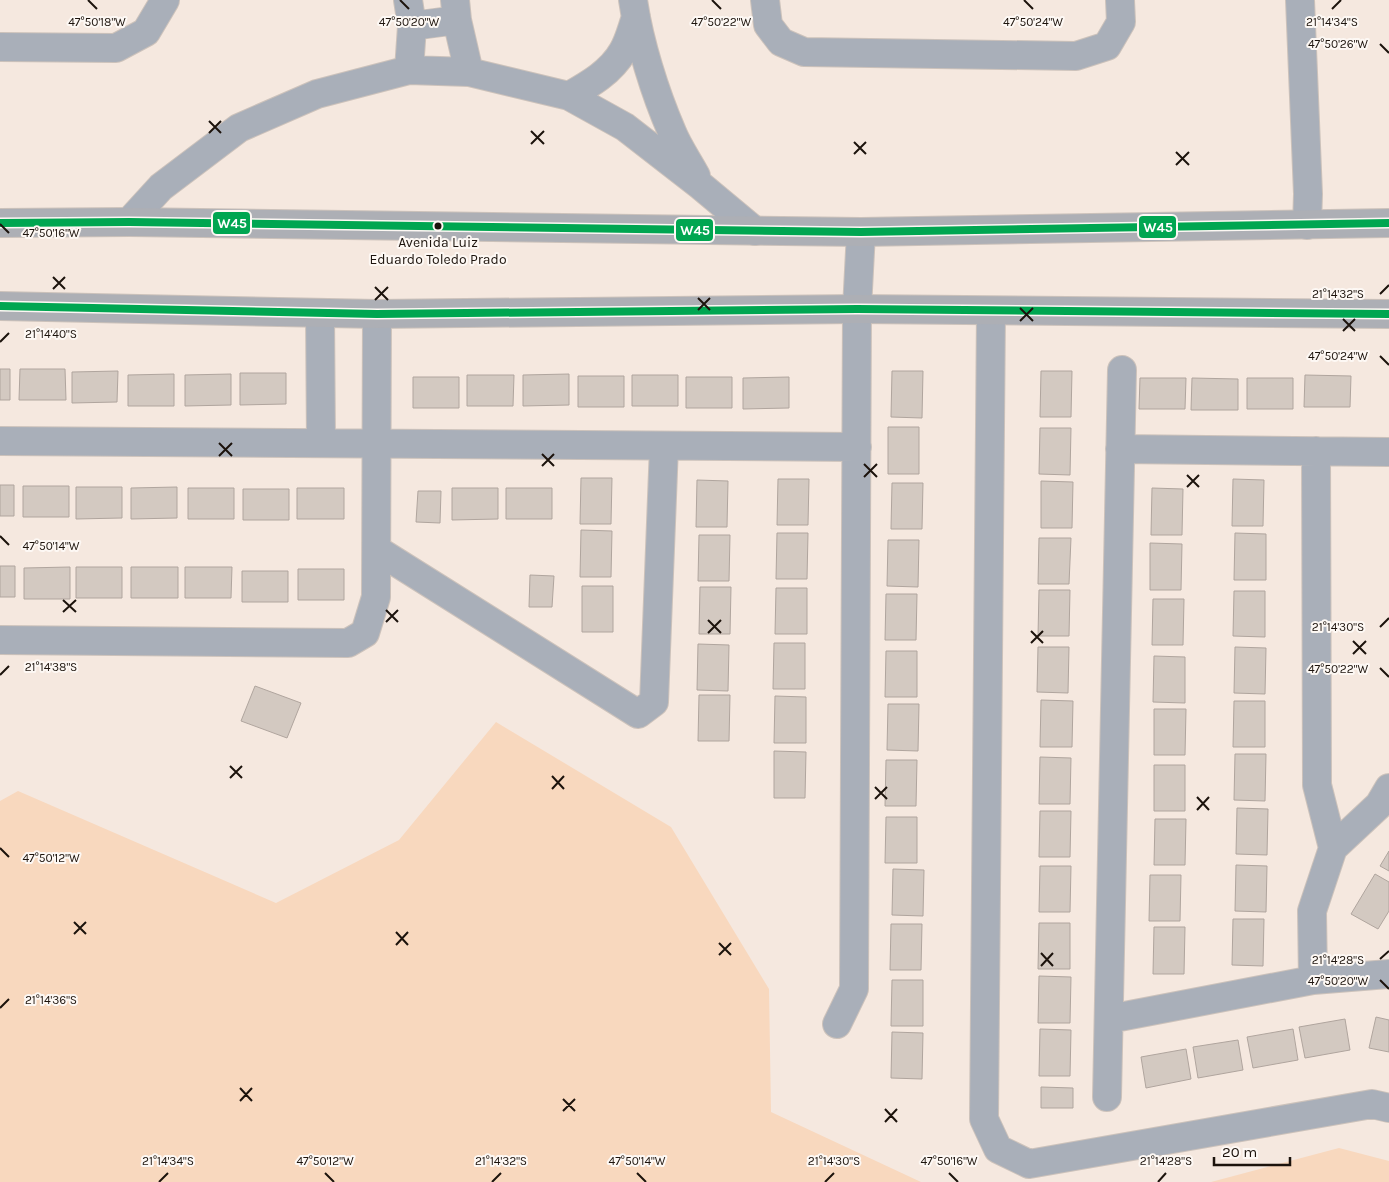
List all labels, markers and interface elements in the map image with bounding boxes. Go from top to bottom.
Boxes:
text: 47°50'18"W [68,15,126,29]
text: 47°50'20"W [379,15,439,29]
text: 47°50'22"W [691,15,751,29]
text: 47°50'24"W [1003,15,1063,29]
text: 21°14'34"S [1306,15,1358,29]
text: 47°50'26"W [1308,37,1368,51]
line badge: W45 [212,211,251,235]
text: W45 [217,215,247,232]
line badge: W45 [1138,215,1177,239]
line badge: W45 [675,218,714,242]
text: W45 [1143,219,1173,236]
marker: Avenida Luiz Eduardo Toledo Prado [433,221,443,231]
text: W45 [680,222,710,239]
text: 47°50'16"W [22,226,80,240]
place label: Avenida Luiz Eduardo Toledo Prado [369,234,507,268]
text: 21°14'32"S [1312,287,1364,301]
text: 21°14'40"S [25,327,77,341]
text: 47°50'24"W [1308,349,1368,363]
text: 47°50'14"W [23,539,80,553]
text: 21°14'30"S [1312,620,1364,634]
text: 21°14'38"S [25,660,77,674]
text: 47°50'22"W [1308,662,1368,676]
text: 47°50'12"W [22,851,80,865]
text: 21°14'28"S [1312,953,1364,967]
text: 47°50'20"W [1308,974,1368,988]
text: 21°14'36"S [25,993,77,1007]
scale bar [1214,1134,1290,1166]
text: 20 m [1222,1143,1257,1161]
text: 21°14'34"S [142,1154,194,1168]
text: 47°50'12"W [296,1154,354,1168]
text: 21°14'32"S [475,1154,527,1168]
text: 47°50'14"W [609,1154,666,1168]
text: 21°14'30"S [808,1154,860,1168]
text: 47°50'16"W [920,1154,978,1168]
text: 21°14'28"S [1140,1154,1192,1168]

